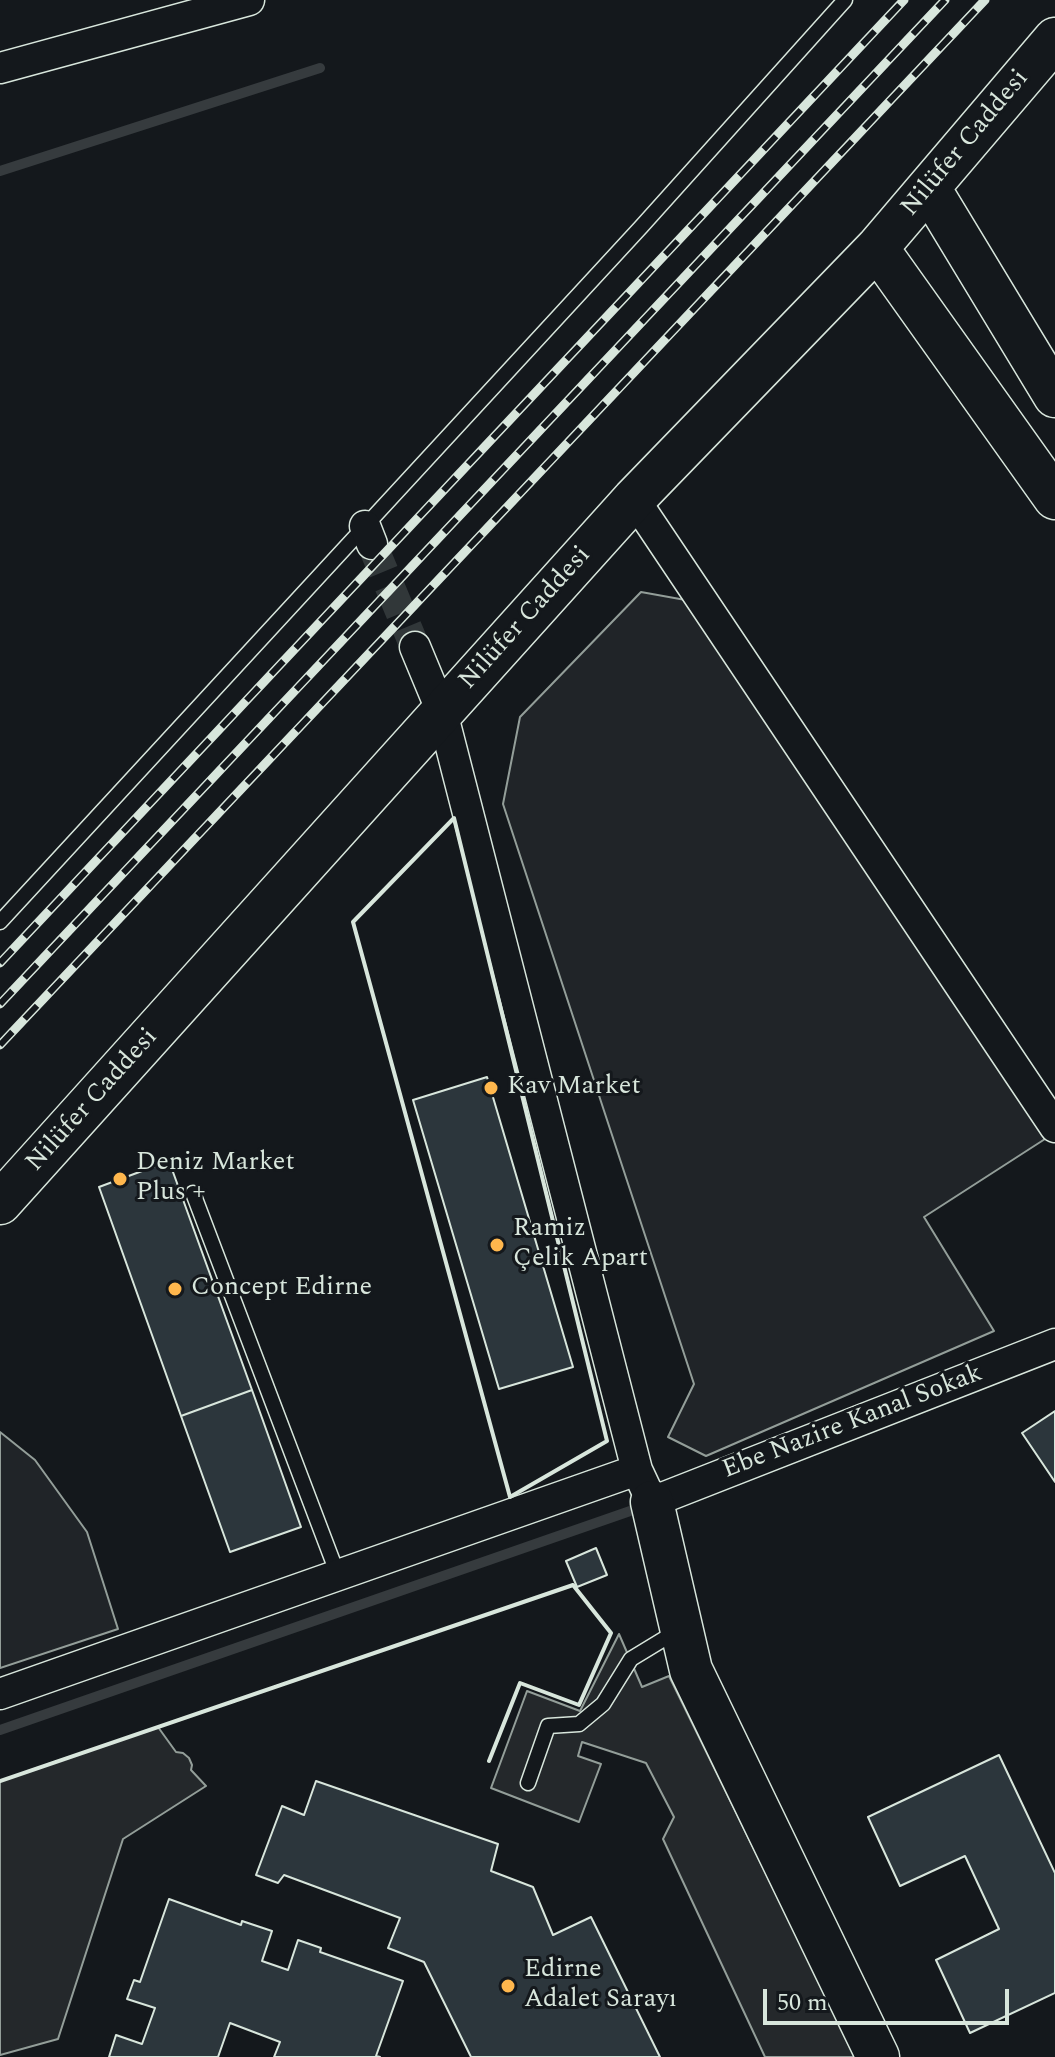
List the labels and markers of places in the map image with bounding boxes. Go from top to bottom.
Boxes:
place label: Kav Market [507,1072,641,1104]
marker: Kav Market [482,1079,500,1097]
place label: Deniz Market Plus + [136,1148,295,1210]
marker: Deniz Market Plus + [111,1170,129,1188]
place label: Ramiz Çelik Apart [513,1214,648,1276]
marker: Ramiz Çelik Apart [488,1236,506,1254]
place label: Concept Edirne [191,1273,372,1305]
marker: Concept Edirne [166,1280,184,1298]
place label: Edirne Adalet Sarayı [524,1955,677,2016]
marker: Edirne Adalet Sarayı [499,1977,517,1995]

